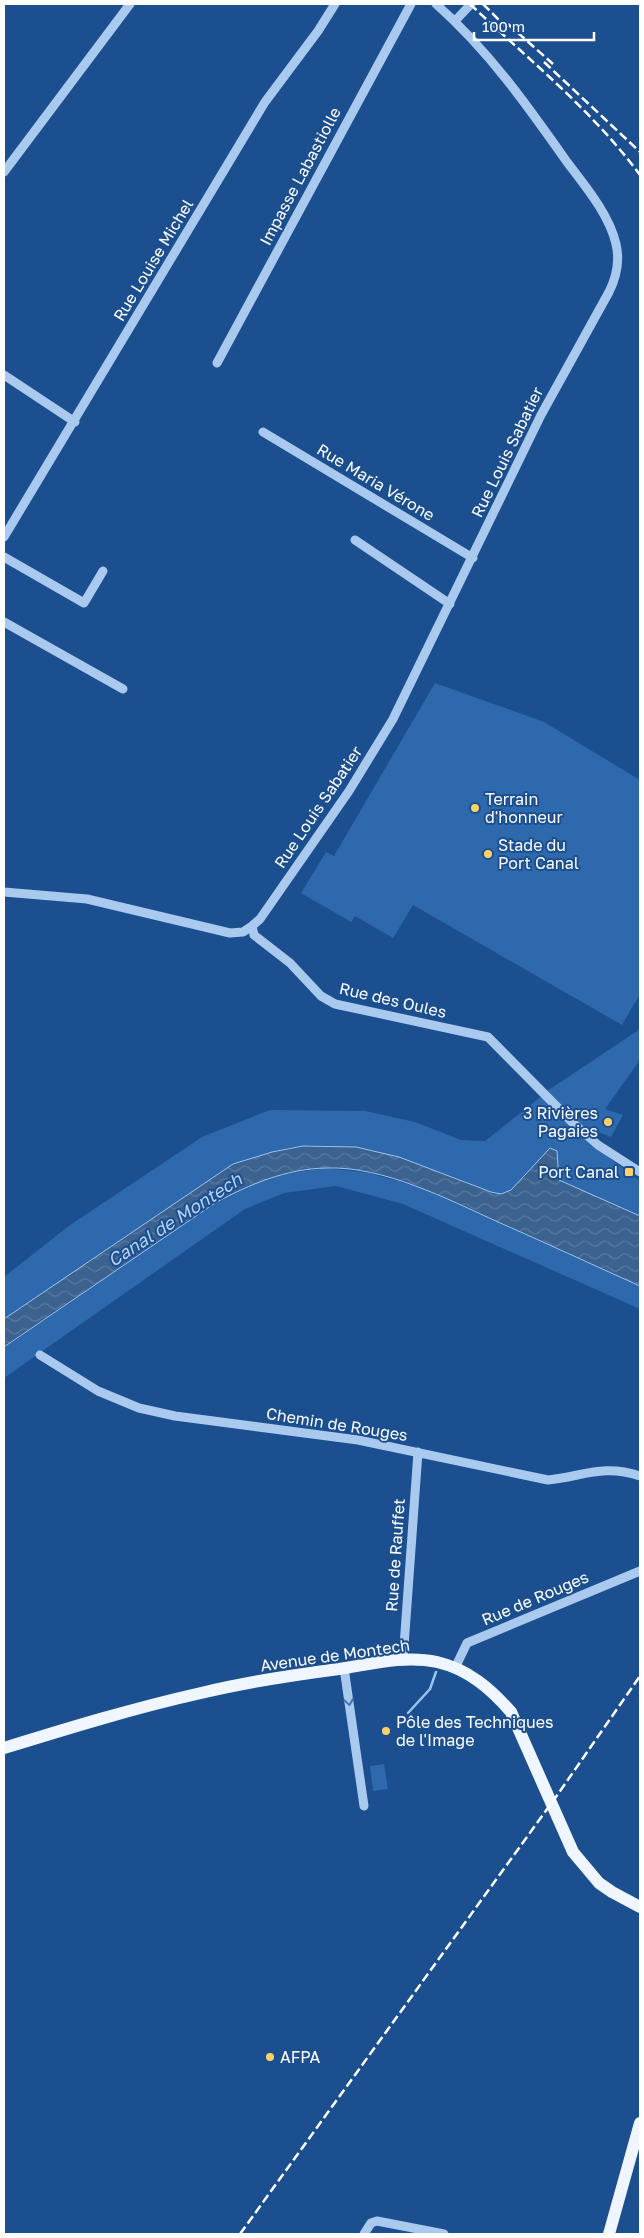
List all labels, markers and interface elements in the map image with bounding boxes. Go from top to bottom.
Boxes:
scale bar [474,10,594,42]
text: 100 m [482,17,525,35]
street label: Impasse Labastiolle [255,103,345,249]
street label: Rue Louise Michel [109,195,197,325]
street label: Rue Louis Sabatier [467,383,547,521]
street label: Rue Maria Vérone [314,439,438,525]
street label: Rue Louis Sabatier [270,742,366,872]
place label: Terrain d'honneur [485,789,563,827]
marker: Terrain d'honneur [469,802,481,814]
place label: Stade du Port Canal [498,835,579,873]
marker: Stade du Port Canal [482,848,494,860]
street label: Rue des Oules [337,978,449,1022]
place label: 3 Rivières Pagaies [523,1103,598,1141]
marker: 3 Rivières Pagaies [602,1116,614,1128]
place label: Port Canal [538,1162,619,1182]
marker: Port Canal [623,1166,635,1178]
water label: Canal de Montech [103,1167,246,1271]
street label: Chemin de Rouges [265,1403,409,1445]
street label: Rue de Rauffet [381,1498,409,1612]
street label: Rue de Rouges [479,1566,591,1630]
street label: Avenue de Montech [259,1635,411,1675]
one-way arrow [343,1698,354,1706]
place label: Pôle des Techniques de l'Image [396,1712,554,1750]
marker: Pôle des Techniques de l'Image [380,1725,392,1737]
place label: AFPA [280,2047,320,2067]
marker: AFPA [264,2051,276,2063]

